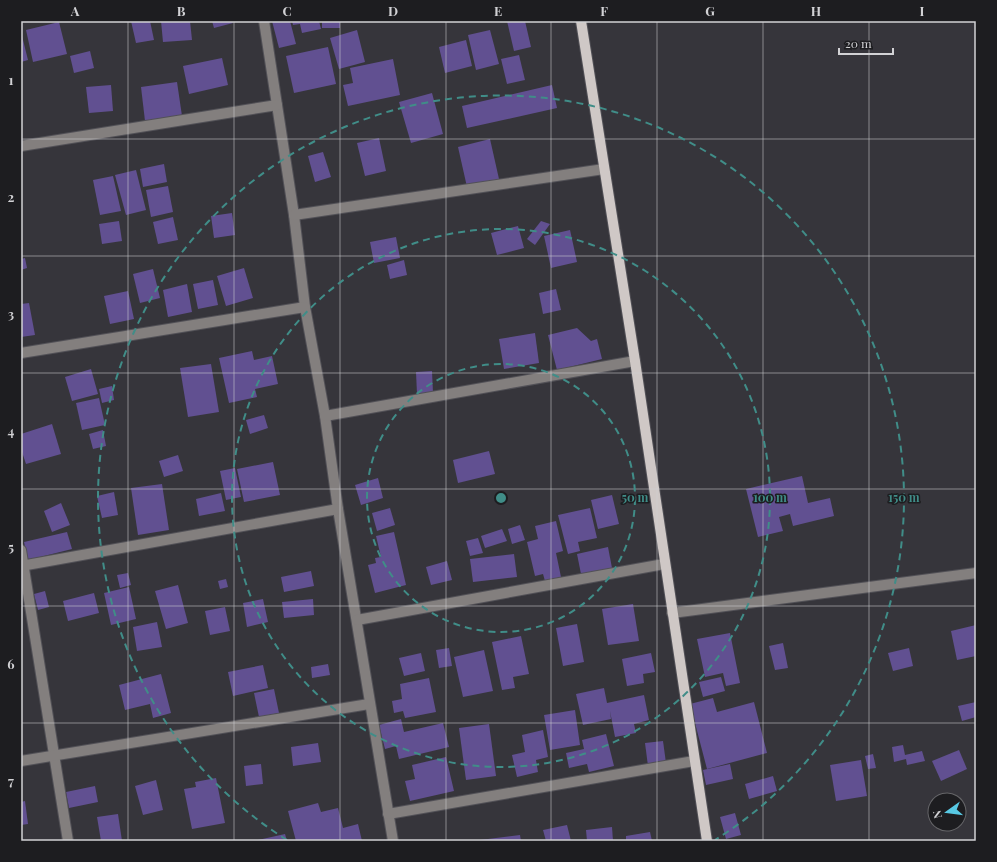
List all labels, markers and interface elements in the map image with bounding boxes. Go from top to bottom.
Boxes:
text: A [70,2,80,19]
text: B [177,2,186,19]
text: C [282,2,292,19]
text: D [388,2,398,19]
text: E [494,2,502,19]
text: F [600,2,608,19]
text: G [705,2,715,19]
text: H [811,2,821,19]
text: I [920,2,925,19]
scale bar [839,30,893,56]
text: 20 m [845,35,872,51]
text: 1 [9,71,14,88]
text: 2 [8,188,15,205]
text: 3 [8,305,14,322]
text: 4 [8,422,15,439]
text: 50 m [622,489,649,505]
text: 100 m [753,489,787,505]
text: 150 m [888,489,920,505]
centre of rings [494,491,508,505]
text: 5 [8,538,14,555]
text: 6 [7,655,15,672]
text: 7 [8,772,14,789]
north arrow [927,792,967,832]
text: N [929,809,945,820]

